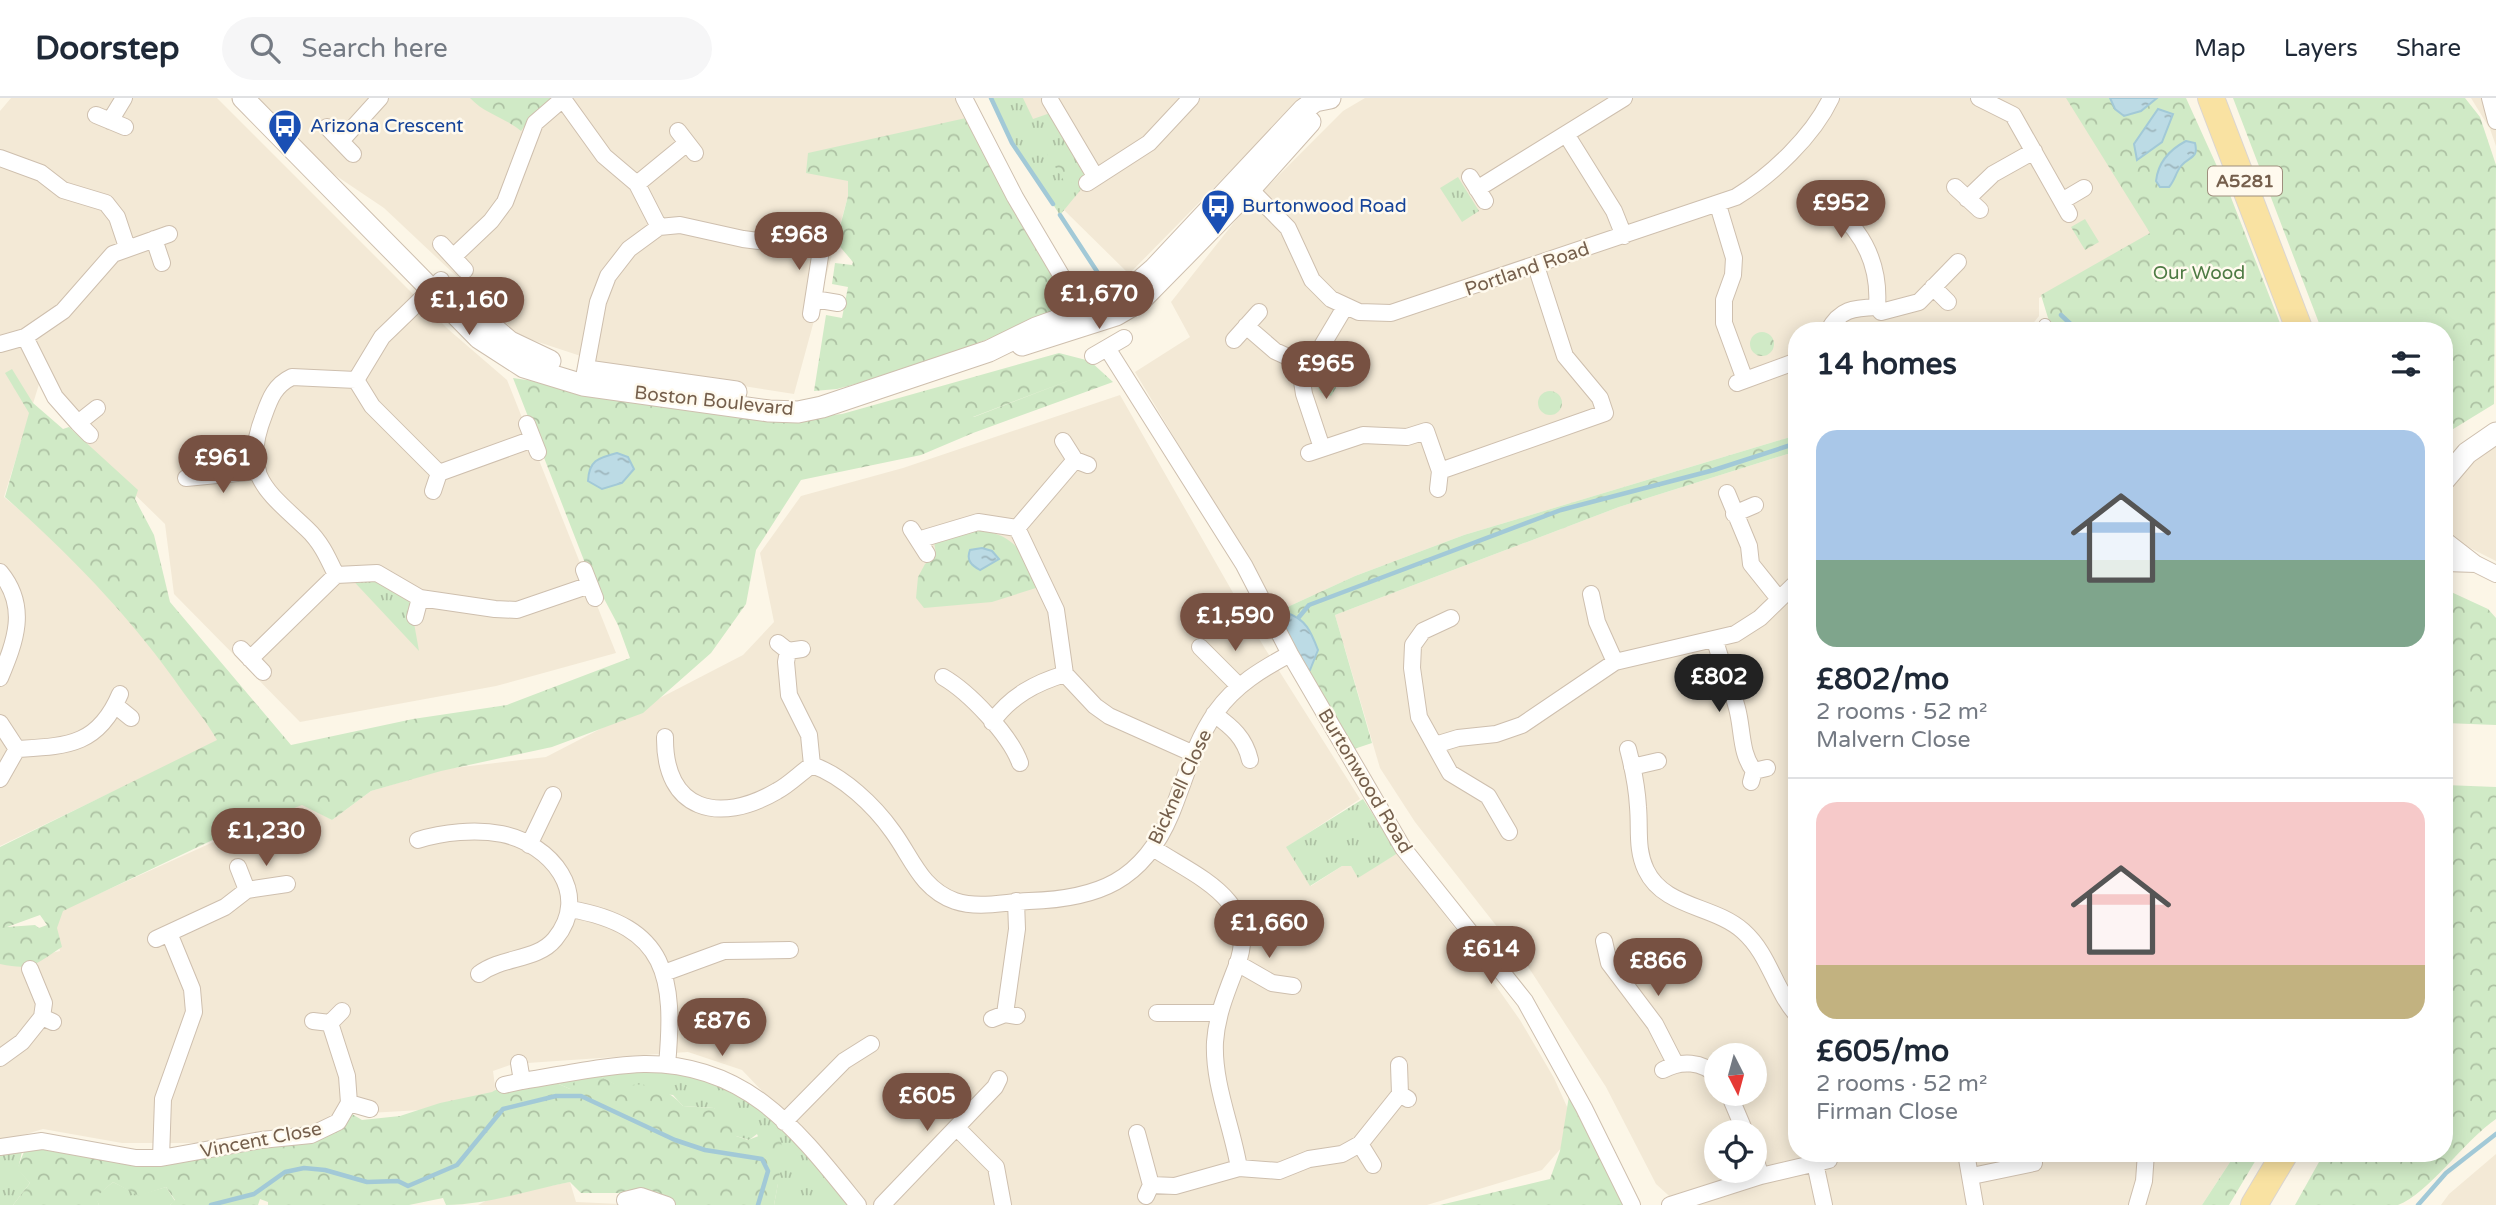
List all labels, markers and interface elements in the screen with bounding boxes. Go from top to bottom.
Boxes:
search box [222,17,712,80]
text: Doorstep [35,29,180,68]
icon: search [246,29,284,67]
text: Search here [302,33,448,64]
text: Map [2194,34,2246,63]
text: Layers [2284,34,2358,63]
text: Share [2396,34,2461,63]
bus stop icon: Arizona Crescent [266,107,304,156]
place label: Arizona Crescent [310,115,464,137]
road number: A5281 [2208,166,2282,196]
pin: £952 [1800,180,1882,240]
bus stop icon: Burtonwood Road [1199,187,1237,236]
text: £952 [1812,189,1870,217]
place label: Burtonwood Road [1242,195,1407,217]
pin: £968 [758,212,840,272]
text: £968 [770,221,828,249]
street label: Portland Road [1462,237,1592,301]
park label: Our Wood [2153,262,2245,284]
pin: £1,670 [1042,272,1156,331]
pin: £1,160 [412,278,526,337]
text: £1,670 [1060,280,1138,308]
text: £1,160 [430,286,508,314]
pin: £965 [1285,342,1367,401]
icon: filters [2387,345,2425,383]
text: 14 homes [1816,346,1957,383]
text: £965 [1297,350,1355,378]
street label: Boston Boulevard [633,382,795,420]
pin: £961 [182,436,264,495]
text: £961 [194,444,252,472]
icon: home [2058,475,2184,601]
pin: £1,590 [1178,594,1292,653]
text: £1,590 [1196,602,1274,630]
pin: £802 [1678,654,1760,714]
text: £802/mo [1816,661,1949,698]
text: £802 [1690,663,1748,691]
text: 2 rooms · 52 m² [1816,698,1987,726]
street label: Burtonwood Road [1313,705,1417,857]
street label: Bicknell Close [1144,726,1216,848]
text: Malvern Close [1816,726,1970,754]
pin: £1,230 [209,808,323,868]
text: £1,230 [227,817,305,845]
icon: home [2058,847,2184,973]
pin: £1,660 [1212,900,1326,960]
text: £1,660 [1230,909,1308,937]
pin: £614 [1450,926,1532,986]
text: £614 [1462,935,1520,963]
pin: £866 [1617,939,1699,998]
text: £866 [1629,947,1687,975]
pin: £876 [681,998,763,1058]
text: £876 [693,1007,751,1035]
text: £605/mo [1816,1033,1949,1070]
north arrow [1704,1043,1768,1106]
map controls [1704,1043,1767,1183]
text: 2 rooms · 52 m² [1816,1070,1987,1098]
pin: £605 [886,1074,968,1133]
text: £605 [898,1082,956,1110]
text: Firman Close [1816,1098,1958,1126]
street label: Vincent Close [199,1117,323,1163]
button: locate [1704,1120,1767,1183]

